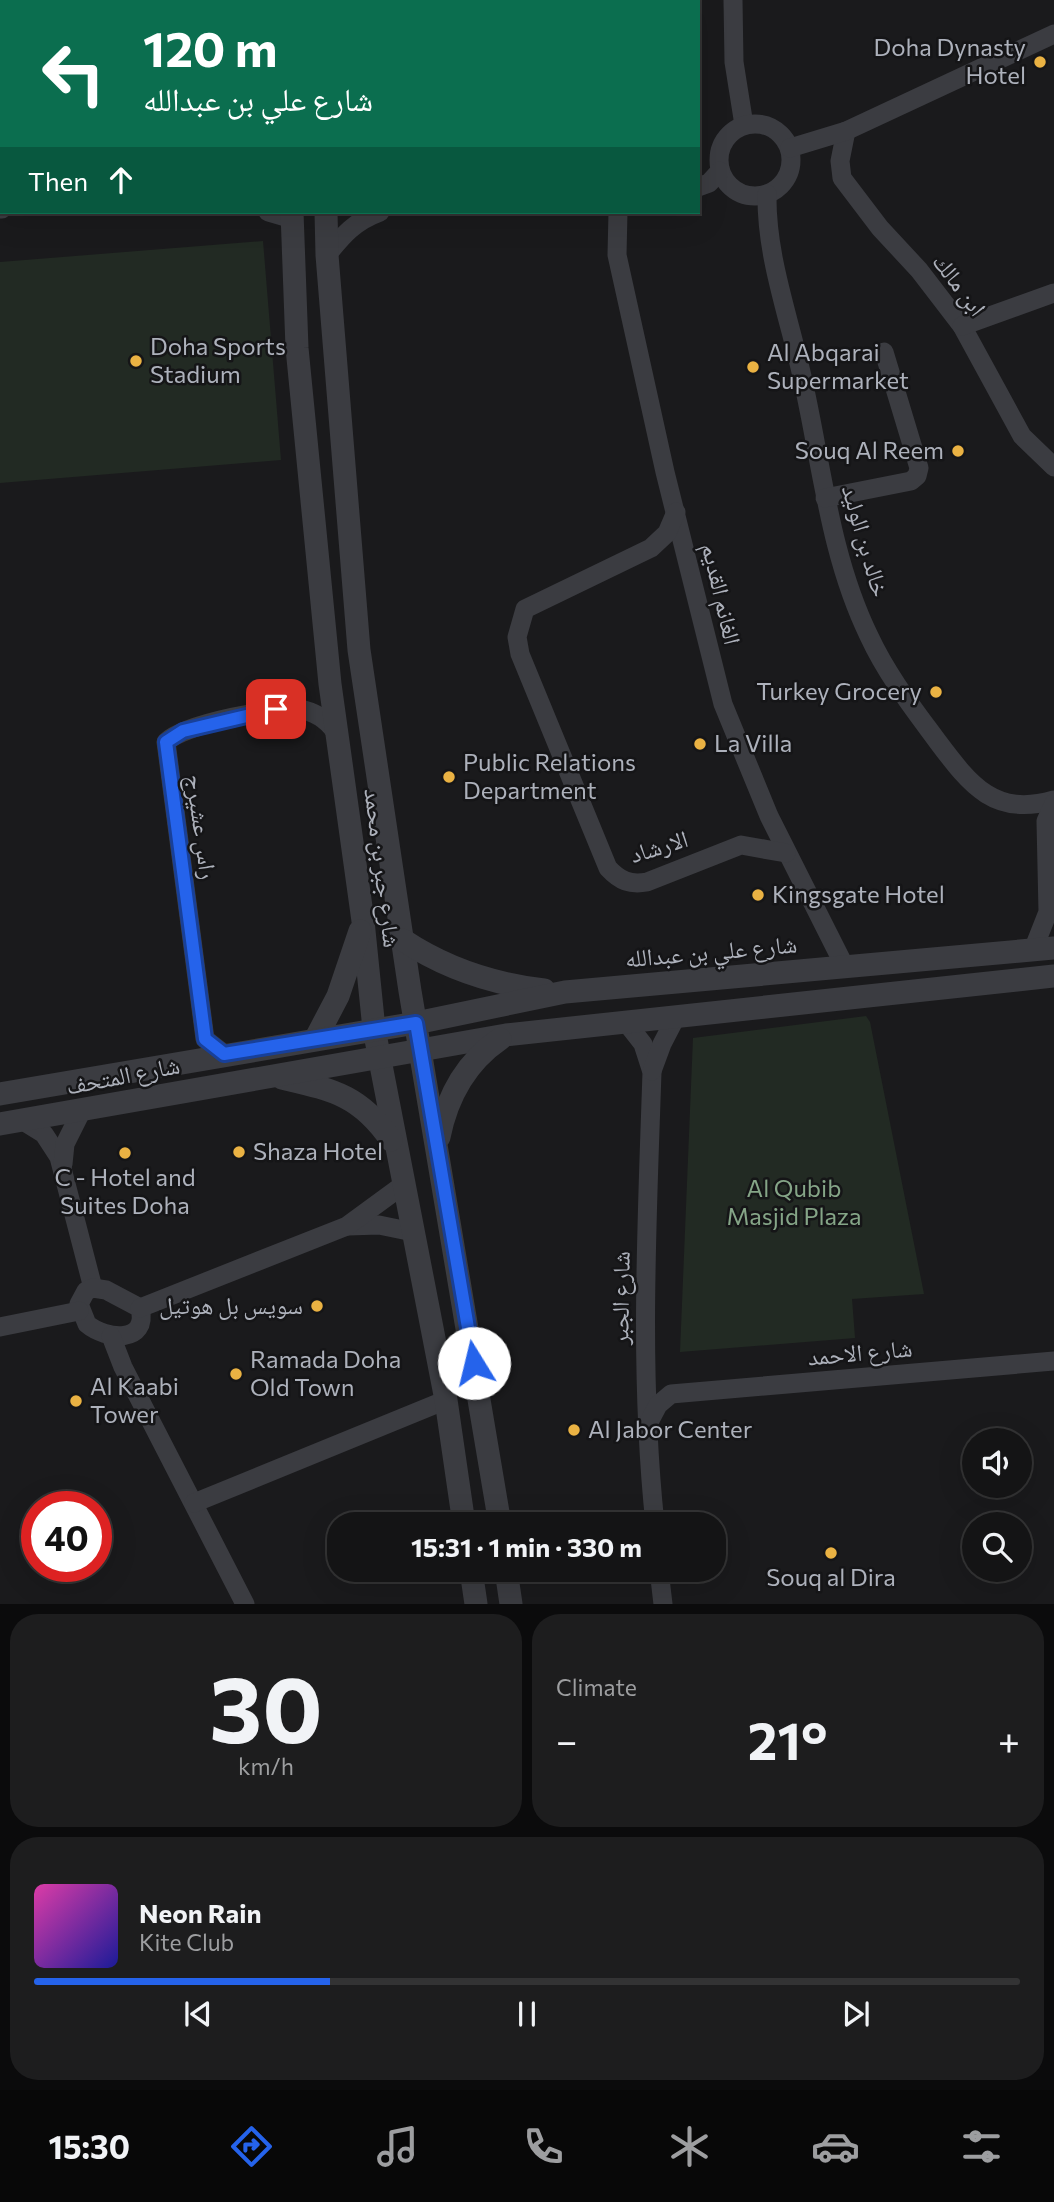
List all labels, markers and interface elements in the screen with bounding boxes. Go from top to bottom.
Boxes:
text: 120 m [143,17,277,77]
icon: left [28,28,119,119]
place label: Doha Dynasty Hotel [874,32,1026,89]
marker: Doha Dynasty Hotel [1032,54,1048,70]
text: شارع علي بن عبدالله [143,78,373,118]
icon: ahead [102,161,140,199]
text: Then [28,165,88,196]
street label: ابن مالك [927,247,993,322]
place label: Doha Sports Stadium [150,331,286,388]
place label: Al Abqarai Supermarket [767,337,909,394]
marker: Doha Sports Stadium [128,353,144,369]
marker: Al Abqarai Supermarket [745,359,761,375]
place label: Souq Al Reem [795,435,944,464]
marker: Souq Al Reem [950,443,966,459]
street label: خالد بن الوليد [836,481,896,600]
street label: الغانم القديم [694,540,748,648]
place label: Turkey Grocery [756,676,922,705]
pin [246,679,306,739]
marker: Turkey Grocery [928,684,944,700]
icon: arrive [257,690,295,728]
place label: La Villa [714,728,792,757]
marker: La Villa [692,736,708,752]
place label: Public Relations Department [463,747,636,804]
marker: Public Relations Department [441,769,457,785]
street label: راس عشيرج [179,773,224,881]
street label: شارع جبر بن محمد [357,787,408,949]
street label: الارشاد [626,823,691,868]
place label: Kingsgate Hotel [772,879,945,908]
marker: Kingsgate Hotel [750,887,766,903]
street label: شارع علي بن عبدالله [624,929,799,979]
street label: شارع المتحف [63,1049,182,1102]
place label: Shaza Hotel [253,1136,383,1165]
marker: Shaza Hotel [231,1144,247,1160]
marker: C - Hotel and Suites Doha [117,1145,133,1161]
place label: C - Hotel and Suites Doha [54,1162,196,1219]
park label: Al Qubib Masjid Plaza [726,1173,862,1230]
street label: شارع الجبر [604,1251,637,1346]
place label: سويس بل هوتيل [159,1290,303,1320]
marker: سويس بل هوتيل [309,1298,325,1314]
position arrow [437,1326,511,1400]
street label: شارع الاحمد [806,1332,914,1373]
place label: Ramada Doha Old Town [250,1344,401,1401]
marker: Ramada Doha Old Town [228,1366,244,1382]
place label: Al Kaabi Tower [90,1371,179,1428]
marker: Al Kaabi Tower [68,1393,84,1409]
place label: Al Jabor Center [588,1414,753,1443]
marker: Al Jabor Center [566,1422,582,1438]
map controls [962,1428,1032,1582]
button: sound [962,1428,1032,1498]
speed limit sign: 40 [21,1491,112,1582]
button: search [962,1512,1032,1582]
text: 15:31 · 1 min · 330 m [411,1531,642,1562]
marker: Souq al Dira [823,1545,839,1561]
place label: Souq al Dira [766,1562,896,1591]
text: 30 [209,1650,323,1762]
text: Climate [556,1673,637,1701]
text: 21° [748,1707,827,1771]
text: − [556,1716,578,1763]
text: + [998,1716,1020,1763]
text: km/h [238,1752,294,1780]
text: Neon Rain [139,1897,262,1928]
text: Kite Club [139,1928,234,1956]
icon: previous [179,1995,217,2033]
icon: pause [508,1995,546,2033]
icon: next [837,1995,875,2033]
icon: directions [227,2122,276,2171]
icon: music [373,2122,422,2171]
icon: phone [519,2122,568,2171]
icon: climate [665,2122,714,2171]
icon: car [811,2122,860,2171]
icon: filters [957,2122,1006,2171]
text: 15:30 [48,2126,130,2166]

